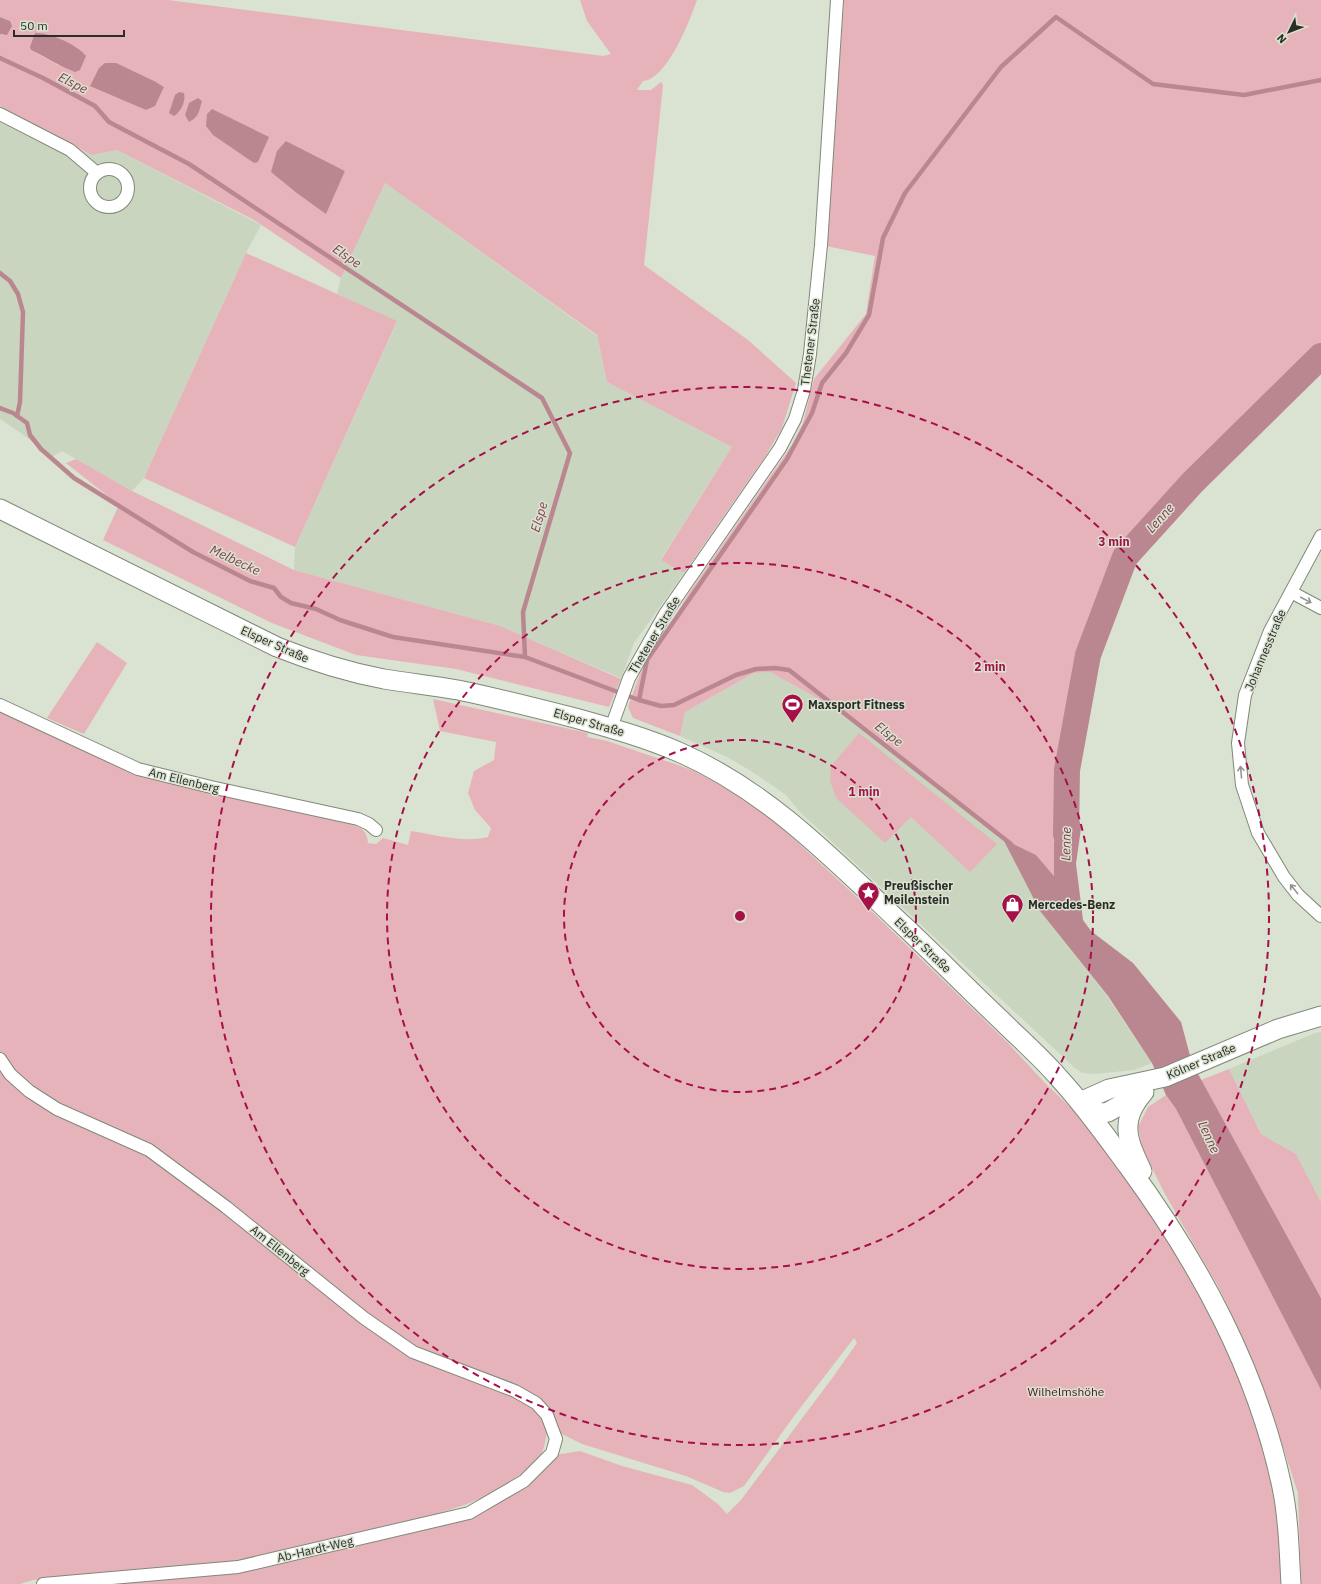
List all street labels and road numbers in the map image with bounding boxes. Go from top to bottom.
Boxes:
street label: Thetener Straße [797,297,823,387]
street label: Thetener Straße [625,593,683,677]
street label: Johannesstraße [1241,607,1289,693]
street label: Elsper Straße [239,622,312,666]
street label: Elsper Straße [552,705,627,739]
street label: Am Ellenberg [147,764,221,796]
street label: Elsper Straße [891,914,955,976]
street label: Kölner Straße [1164,1039,1238,1082]
street label: Am Ellenberg [247,1222,313,1279]
street label: Ab-Hardt-Weg [275,1533,355,1565]

